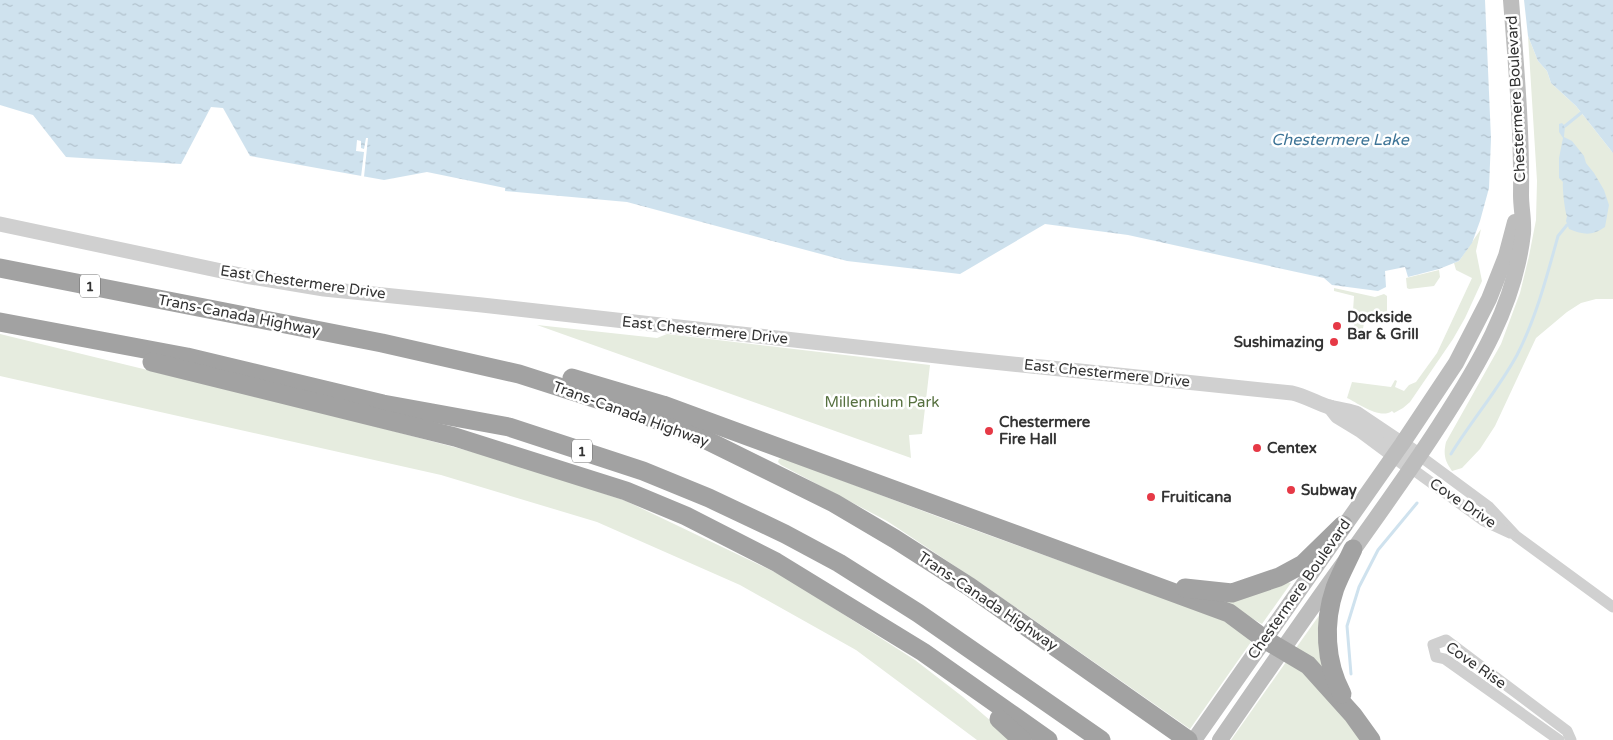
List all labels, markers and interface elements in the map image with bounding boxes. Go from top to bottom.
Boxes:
street label: Chestermere Boulevard [1503,15,1529,183]
water label: Chestermere Lake [1271,130,1410,150]
street label: East Chestermere Drive [219,261,387,303]
road number: 1 [80,274,100,298]
street label: Trans-Canada Highway [156,290,322,340]
place label: Dockside Bar & Grill [1347,308,1419,343]
street label: East Chestermere Drive [621,312,789,348]
marker: Dockside Bar & Grill [1331,320,1343,332]
place label: Sushimazing [1234,333,1324,352]
marker: Sushimazing [1328,336,1340,348]
street label: East Chestermere Drive [1023,355,1191,391]
street label: Trans-Canada Highway [551,377,711,451]
park label: Millennium Park [825,393,939,411]
place label: Chestermere Fire Hall [999,413,1091,448]
marker: Chestermere Fire Hall [983,425,995,437]
place label: Centex [1267,439,1317,457]
road number: 1 [572,440,592,462]
marker: Centex [1251,442,1263,454]
street label: Cove Drive [1426,474,1500,532]
place label: Subway [1301,481,1357,500]
marker: Subway [1285,484,1297,496]
place label: Fruiticana [1161,488,1232,506]
marker: Fruiticana [1145,491,1157,503]
street label: Chestermere Boulevard [1244,515,1354,663]
street label: Trans-Canada Highway [915,548,1061,654]
street label: Cove Rise [1442,638,1510,692]

